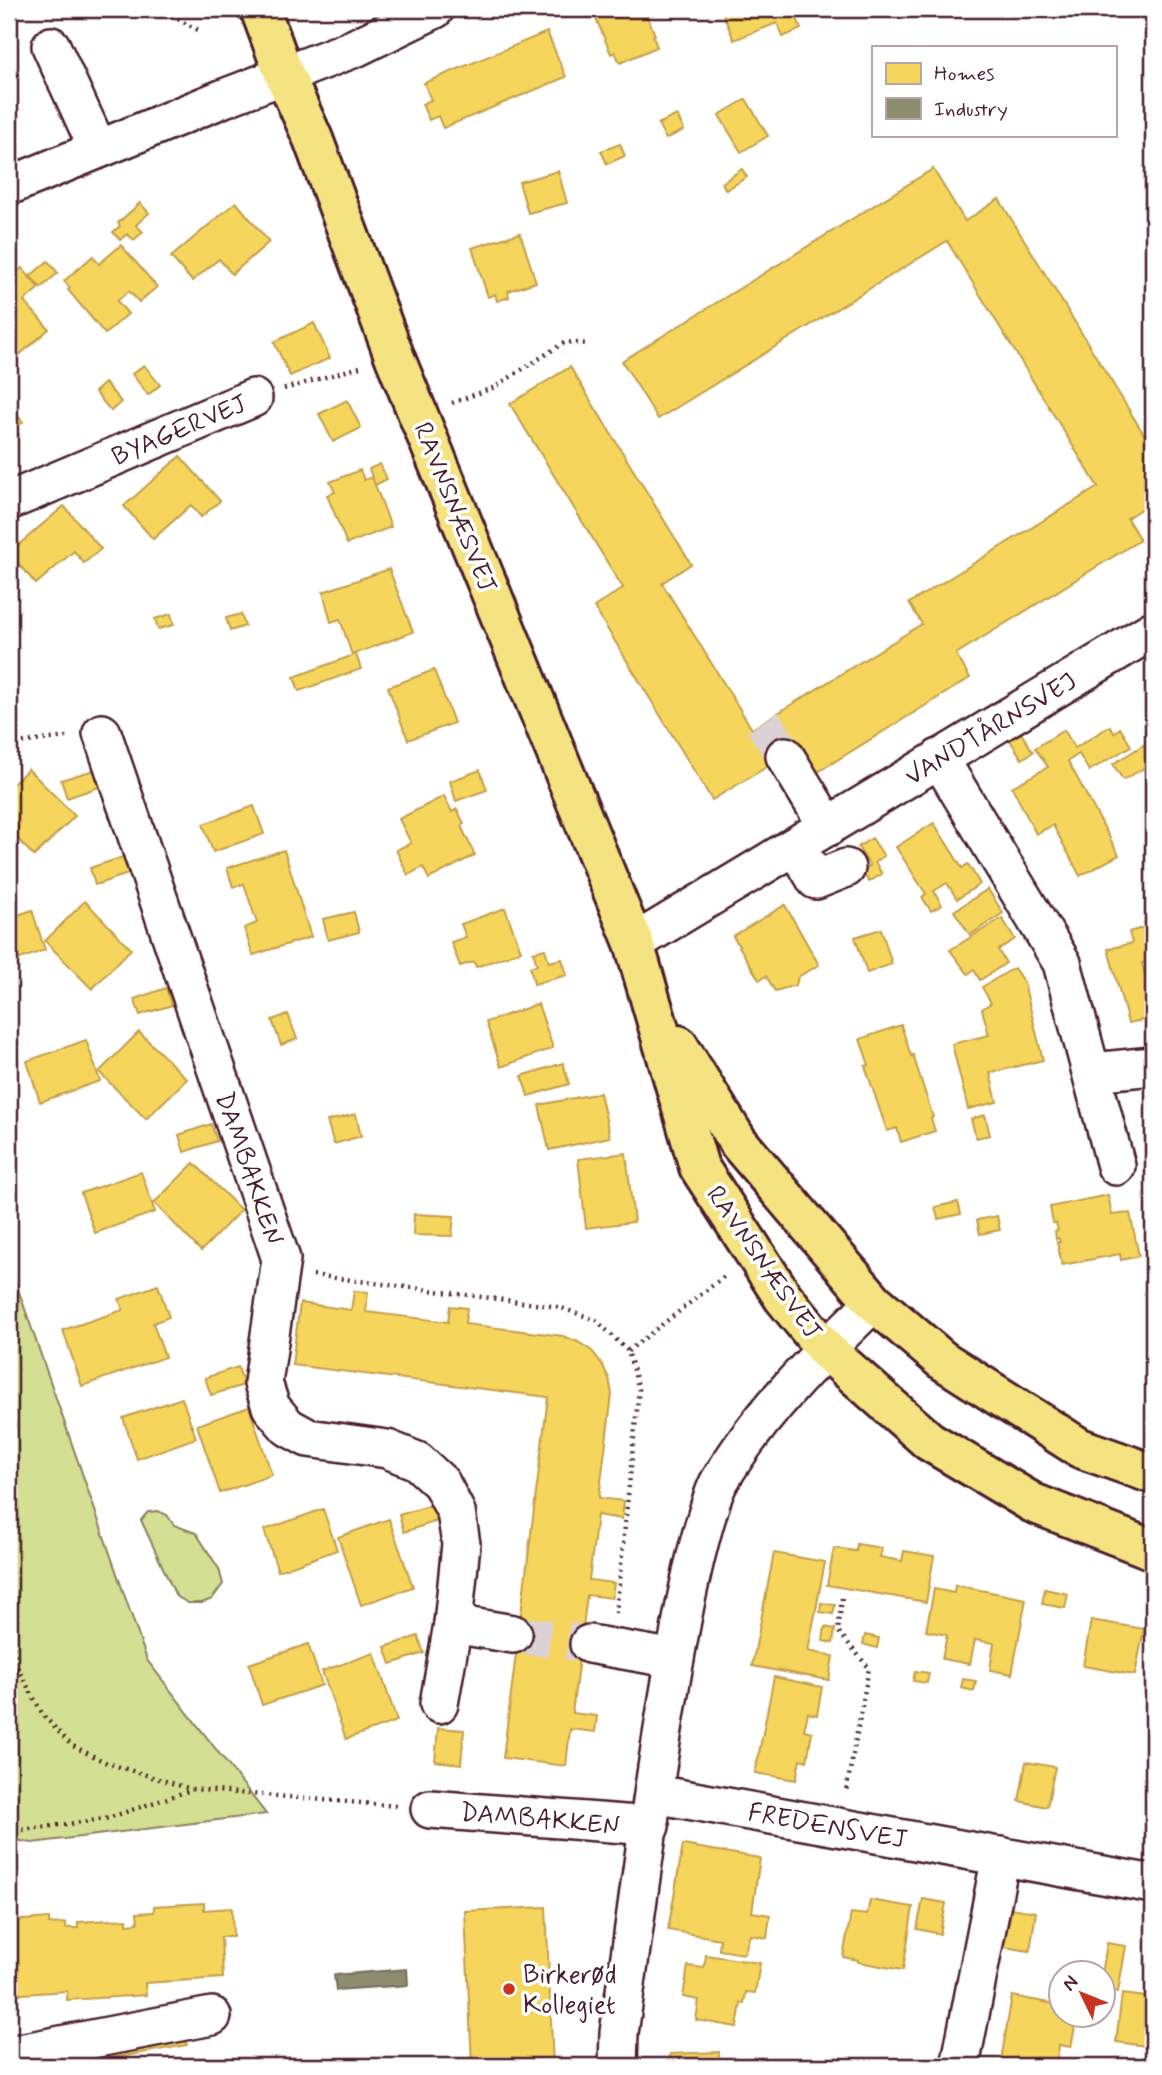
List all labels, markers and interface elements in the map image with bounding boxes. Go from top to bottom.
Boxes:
legend [872,46,1116,136]
text: Homes [934,60,994,88]
text: Industry [934,96,1008,124]
street label: BYAGERVEJ [107,387,253,475]
street label: RAVNSNÆSVEJ [405,418,504,598]
street label: VANDTÅRNSVEJ [899,664,1083,794]
street label: DAMBAKKEN [206,1088,290,1250]
street label: RAVNSNÆSVEJ [698,1179,829,1347]
street label: DAMBAKKEN [459,1796,621,1844]
street label: FREDENSVEJ [745,1796,910,1858]
place label: Birkerød Kollegiet [523,1959,617,2023]
north arrow [1046,1960,1116,2030]
text: N [1057,1970,1084,1997]
marker: Birkerød Kollegiet [501,1981,517,1997]

